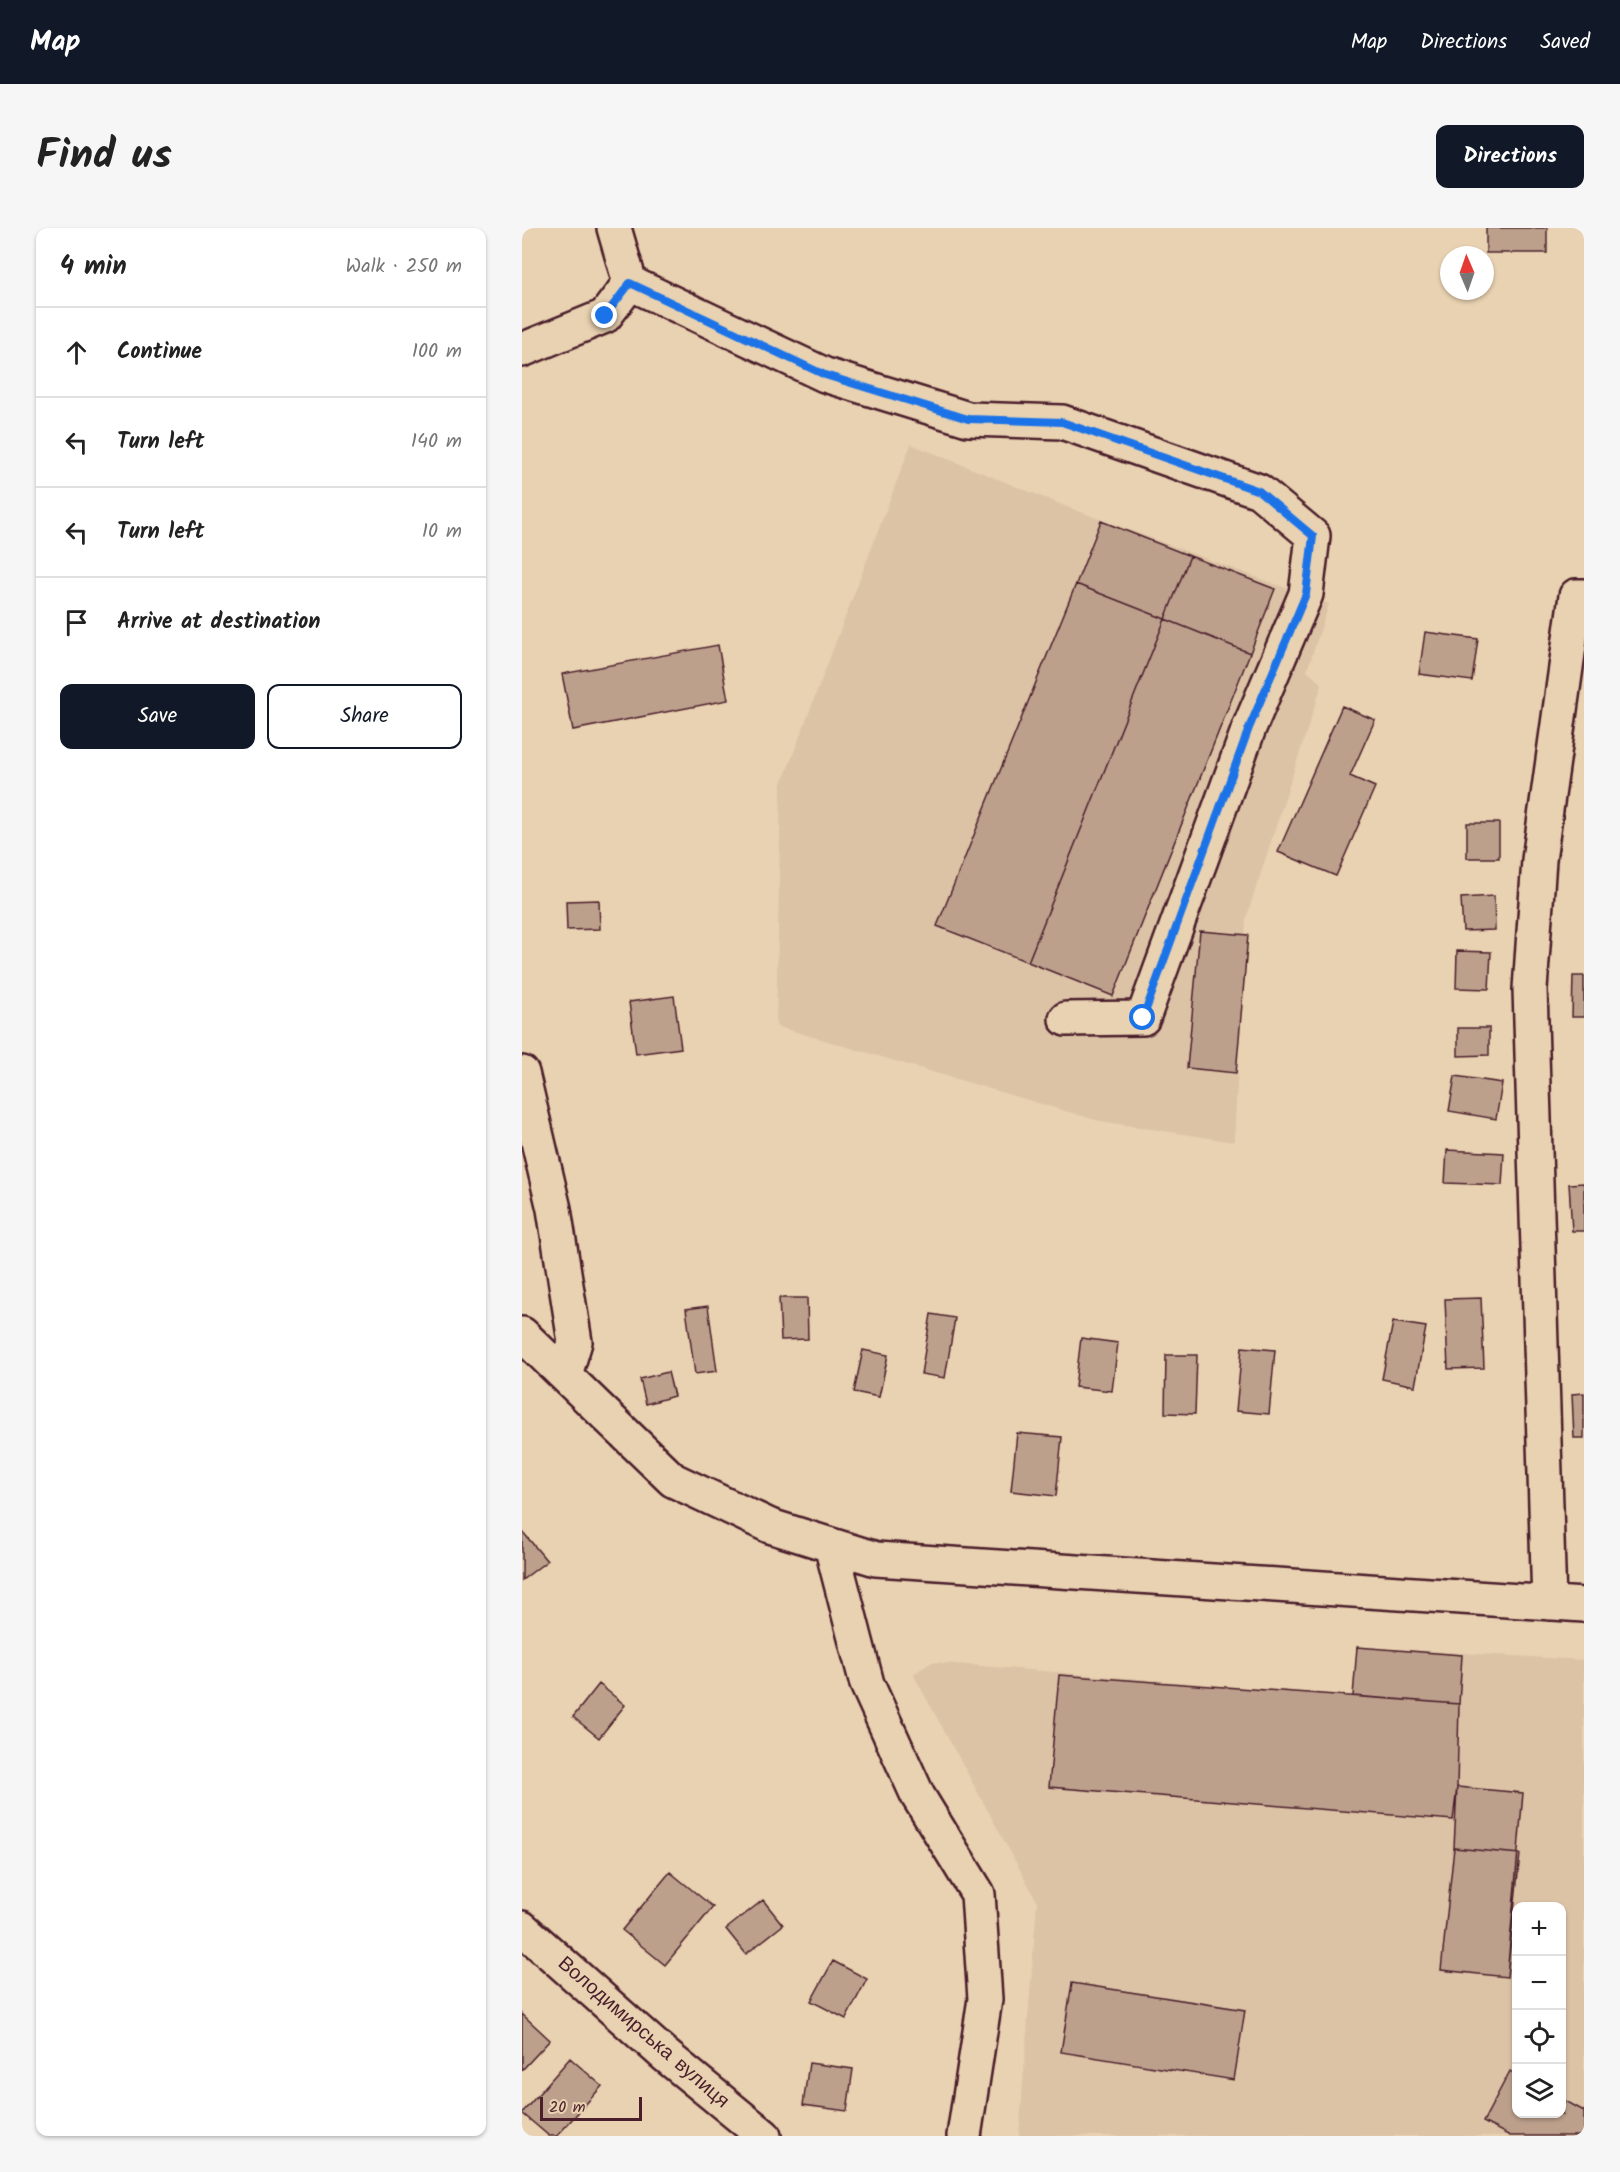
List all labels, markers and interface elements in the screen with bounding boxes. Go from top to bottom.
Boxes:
text: Map [30,20,81,65]
text: Map [1351,26,1387,59]
text: Directions [1420,26,1507,59]
text: Saved [1540,26,1590,59]
text: Find us [36,123,172,190]
button: Directions [1436,125,1584,188]
text: 4 min [60,246,127,288]
north arrow [1440,246,1494,300]
text: Walk · 250 m [346,251,462,283]
route end [591,302,617,328]
text: Continue [117,335,202,370]
icon: ahead [60,336,93,369]
text: 100 m [412,336,462,368]
text: Turn left [117,425,204,460]
icon: left [60,426,93,459]
text: 140 m [411,426,462,458]
text: Turn left [117,515,204,550]
icon: left [60,516,93,549]
text: 10 m [422,516,462,548]
text: Arrive at destination [117,605,320,640]
icon: arrive [60,606,93,639]
button: Save [60,684,255,749]
button: Share [267,684,462,749]
route start [1129,1004,1155,1030]
map controls [1512,1902,1566,2118]
button: + [1512,1902,1566,1956]
street label: Володимирська вулиця [550,1949,736,2117]
button: − [1512,1956,1566,2010]
button: locate [1512,2010,1566,2064]
button: layers [1512,2064,1566,2118]
scale bar [540,2094,642,2122]
text: 20 m [549,2095,585,2120]

